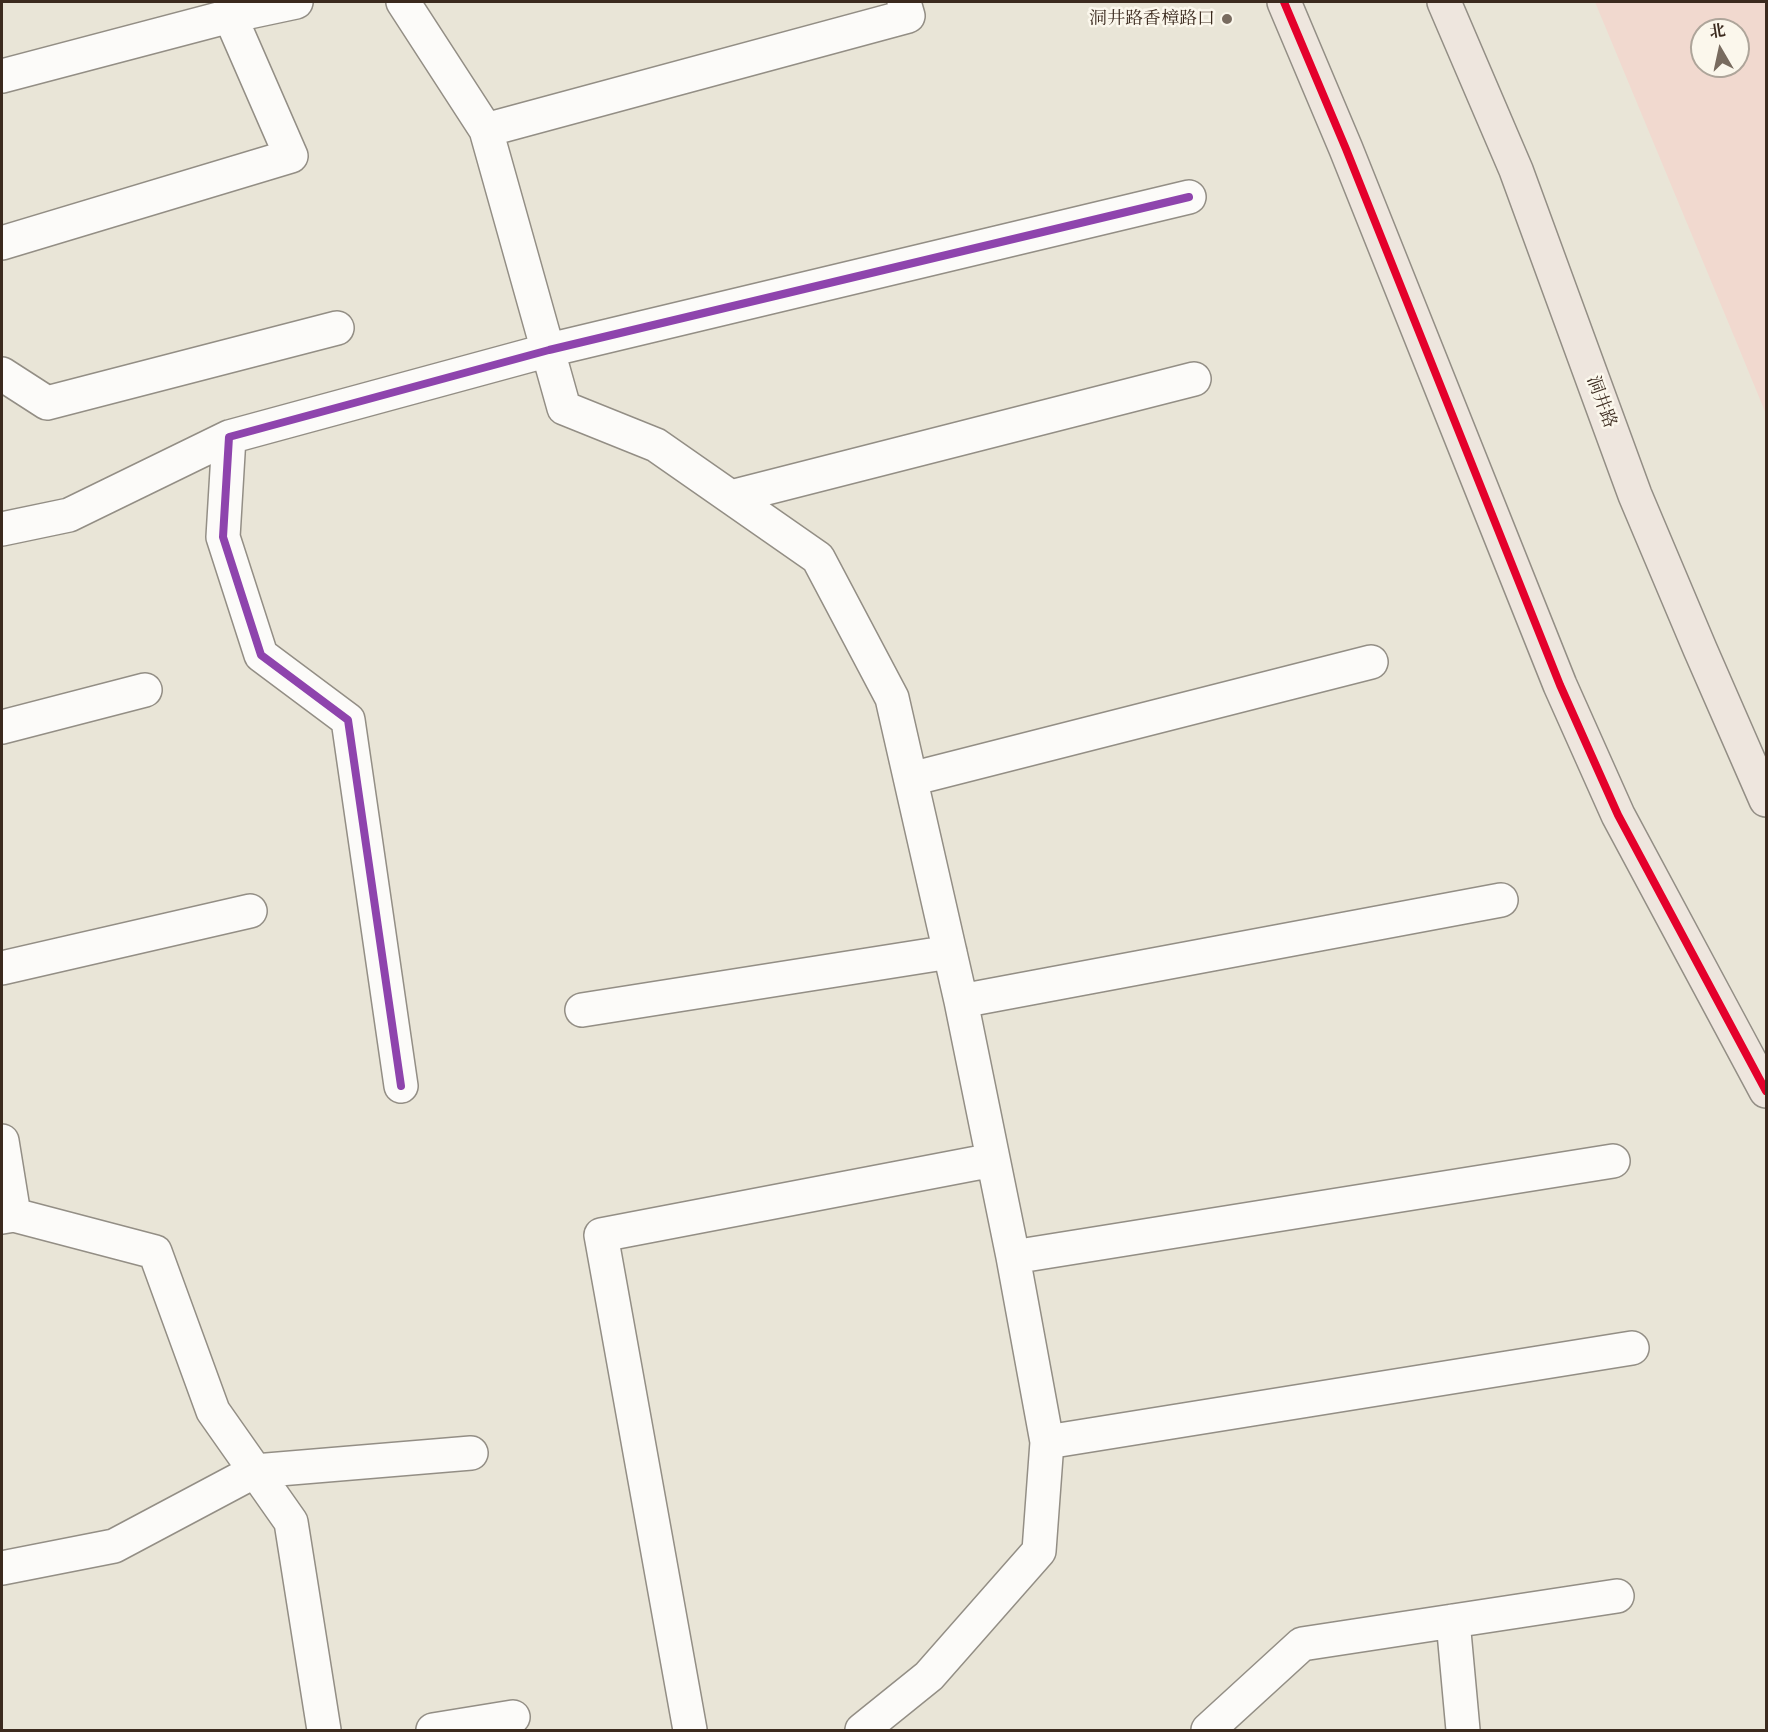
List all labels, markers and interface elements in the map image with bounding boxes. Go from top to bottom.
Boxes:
place label: 洞井路香樟路口 [1089,8,1215,30]
marker: 洞井路香樟路口 [1220,12,1234,26]
north arrow [1690,18,1750,78]
text: 北 [1708,23,1727,41]
street label: 洞井路 [1582,373,1620,431]

